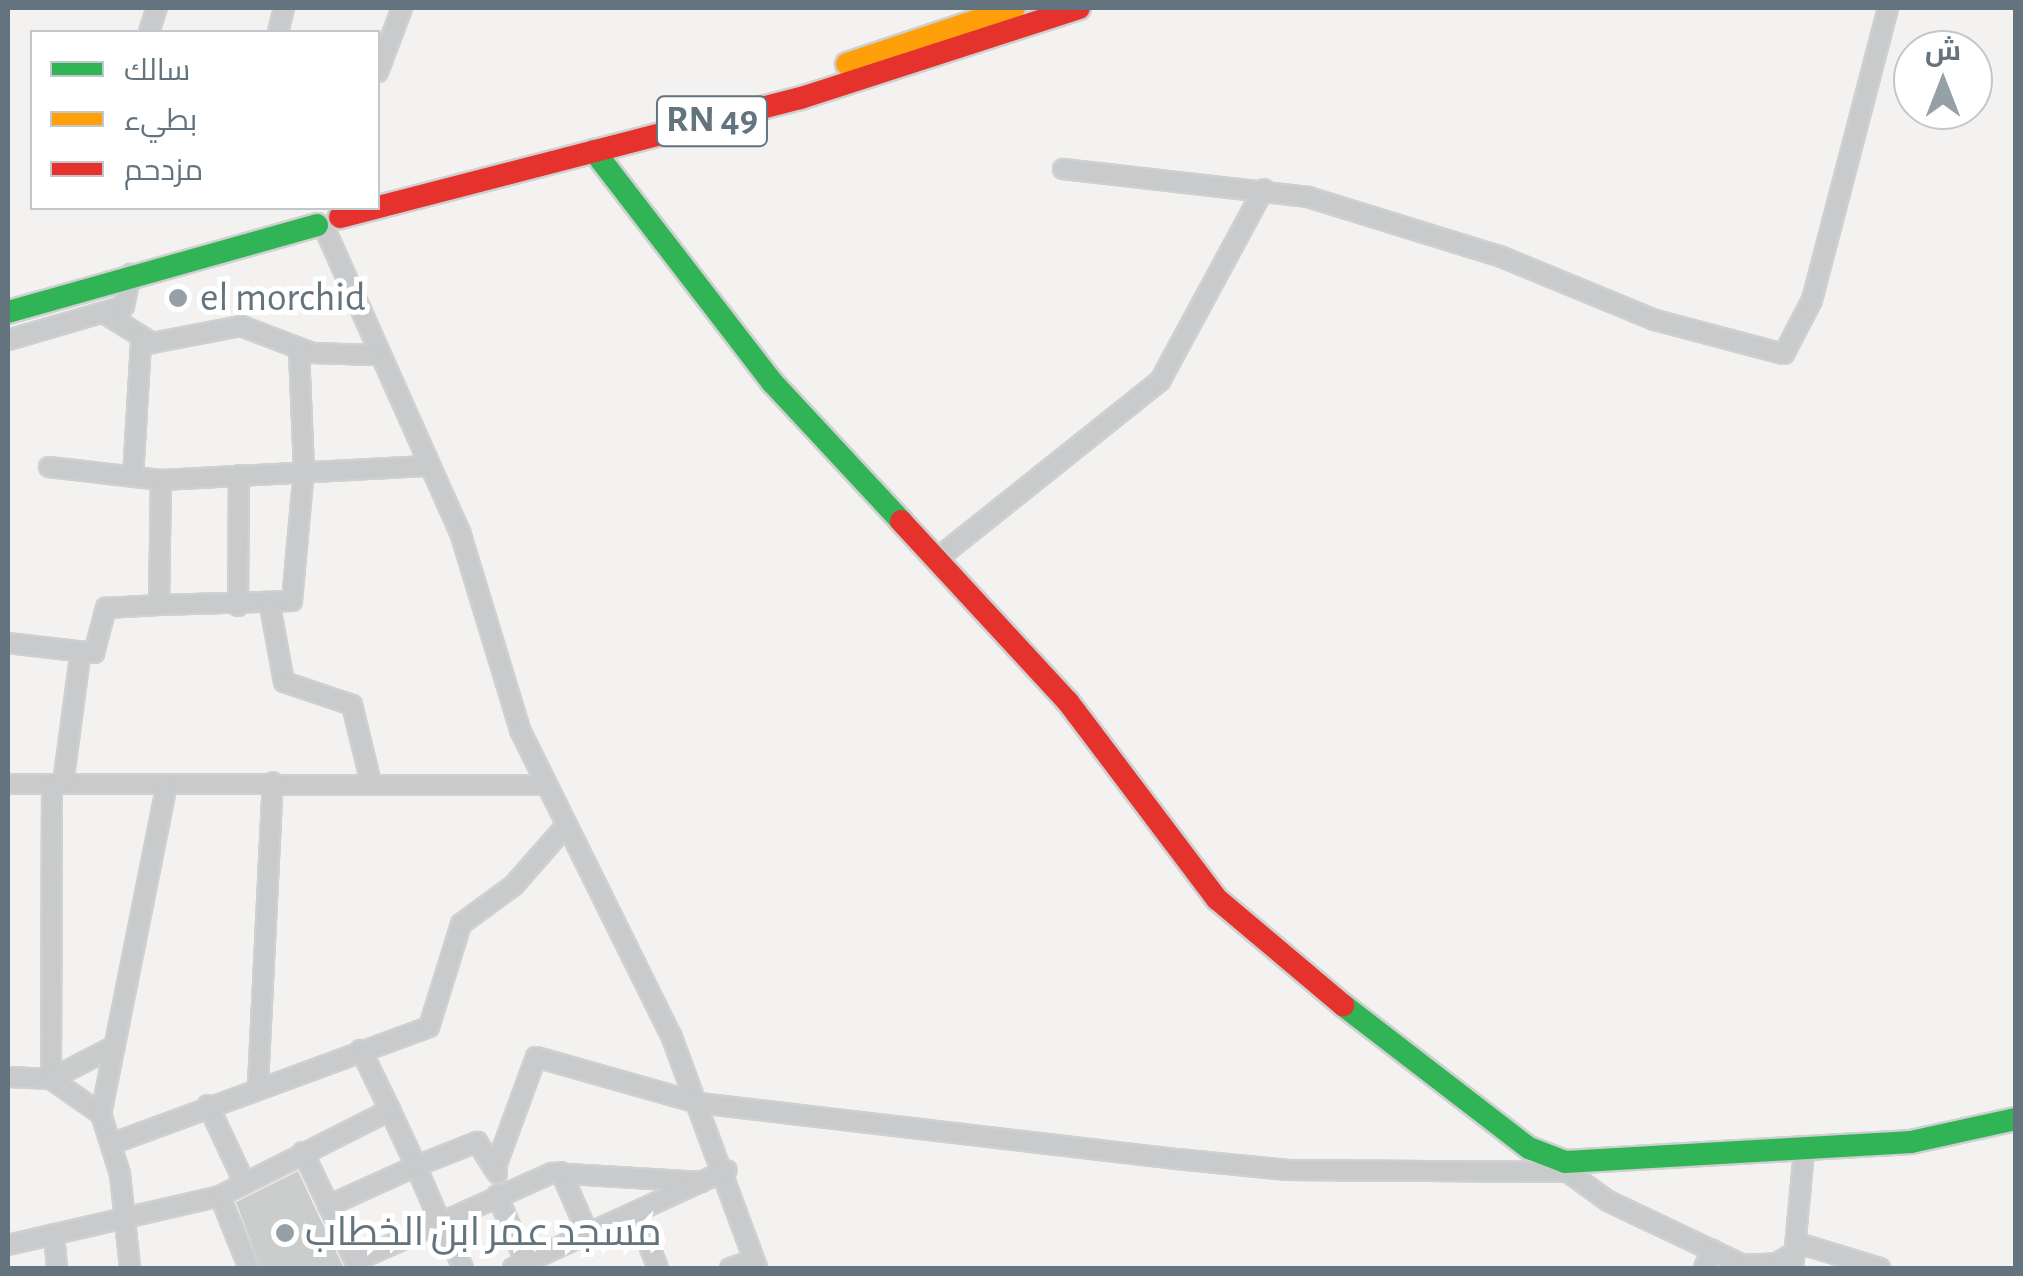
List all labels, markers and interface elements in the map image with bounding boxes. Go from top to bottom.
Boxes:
legend [30,30,380,210]
north arrow [1893,30,1993,130]
text: ش [1925,38,1961,66]
text: سالك [124,56,190,86]
road number: RN 49 [654,88,770,154]
text: بطيء [124,106,197,136]
text: مزدحم [124,156,203,186]
place label: el morchid [200,274,366,322]
marker: el morchid [165,285,191,311]
place label: مسجد عمر ابن الخطاب [305,1209,662,1257]
marker: مسجد عمر ابن الخطاب [274,1222,296,1244]

